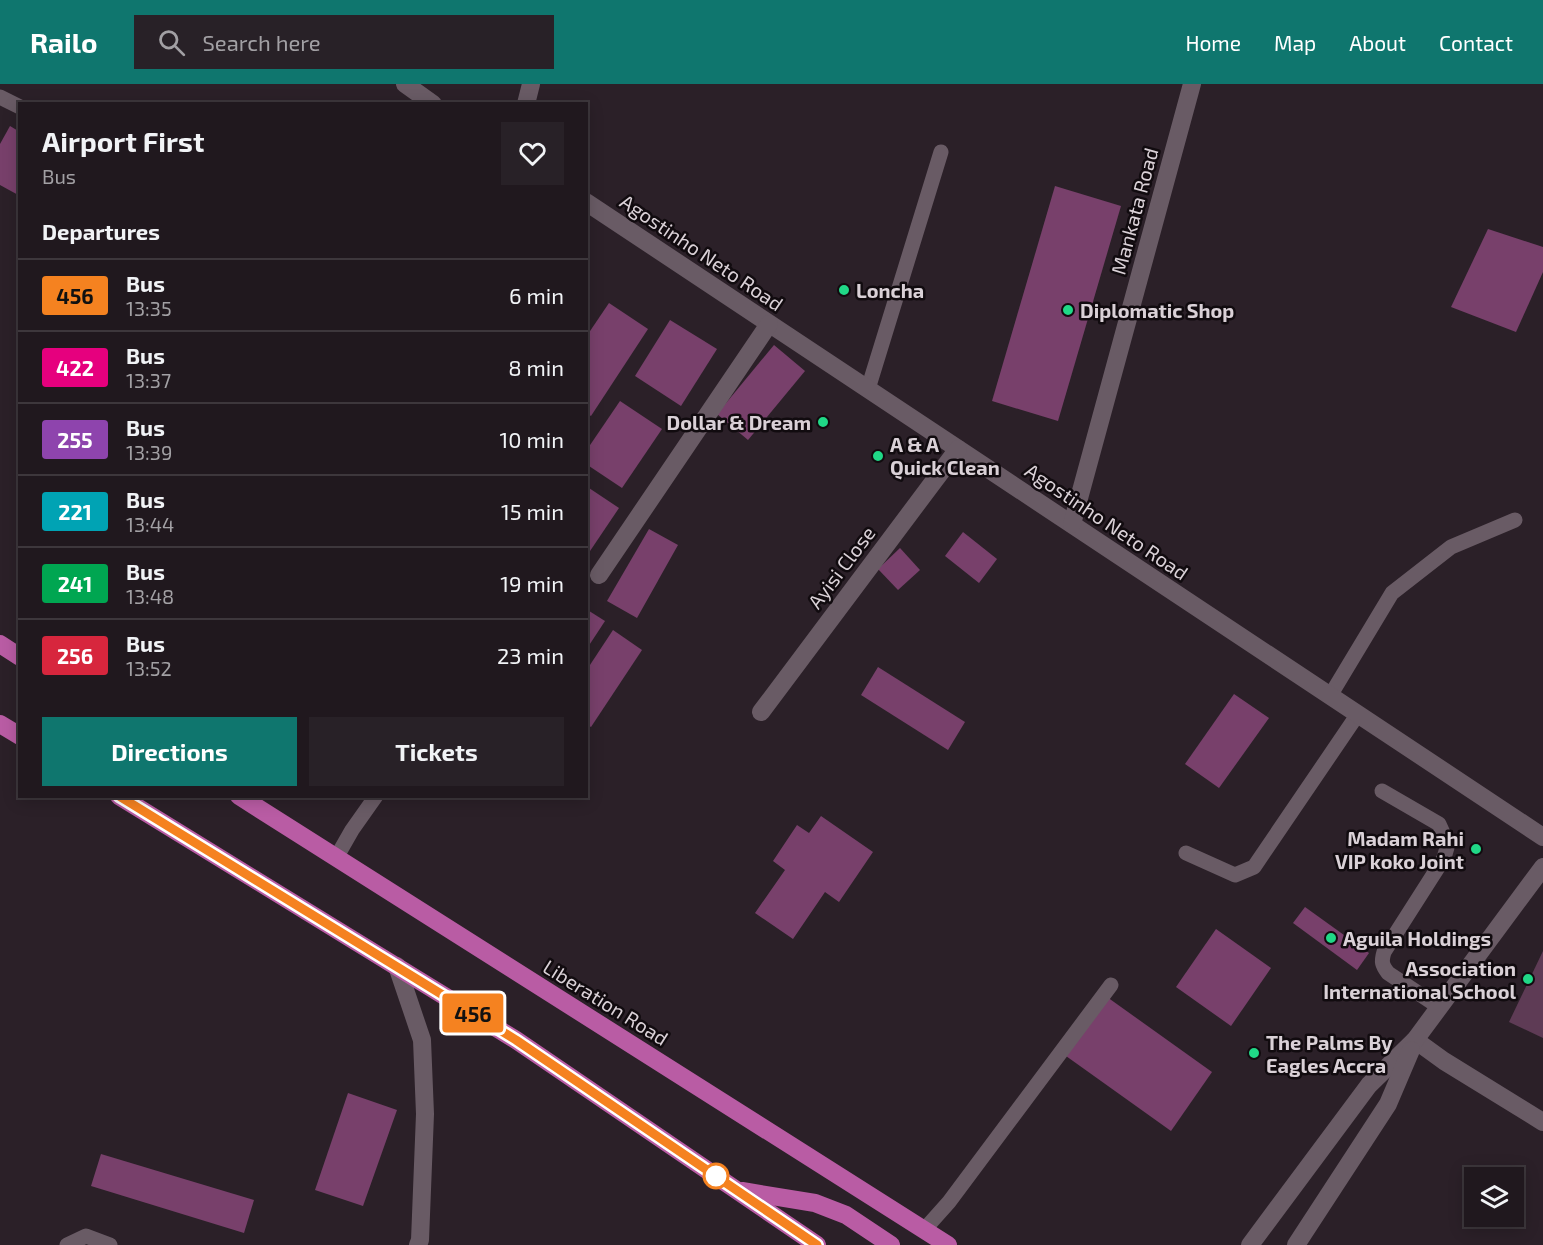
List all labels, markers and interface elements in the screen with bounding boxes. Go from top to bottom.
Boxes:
search box [134,15,554,69]
text: Railo [30,25,98,59]
icon: search [155,26,188,59]
text: Search here [203,29,321,55]
text: Home [1185,30,1241,55]
text: Map [1274,30,1316,55]
text: About [1349,30,1406,55]
text: Contact [1439,30,1513,55]
button: heart [501,122,564,185]
text: Airport First [42,124,204,158]
street label: Mankata Road [1106,145,1162,277]
text: Bus [42,164,76,188]
street label: Agostinho Neto Road [616,189,788,315]
text: Departures [42,218,160,244]
text: Bus [126,270,165,296]
place label: Loncha [856,278,924,302]
text: 6 min [509,282,564,308]
text: 456 [56,283,94,308]
marker: Loncha [837,283,851,297]
text: 13:35 [126,296,172,320]
place label: Diplomatic Shop [1080,298,1234,322]
marker: Diplomatic Shop [1061,303,1075,317]
text: Bus [126,342,165,368]
text: 8 min [508,354,564,380]
text: 422 [56,355,94,380]
text: 13:37 [126,368,171,392]
place label: Dollar & Dream [667,410,811,434]
text: Bus [126,414,165,440]
marker: Dollar & Dream [816,415,830,429]
text: 10 min [500,426,564,452]
text: 255 [57,427,93,452]
place label: A & A Quick Clean [890,432,1000,480]
text: 13:39 [126,440,172,464]
marker: A & A Quick Clean [871,449,885,463]
street label: Agostinho Neto Road [1021,458,1193,584]
text: Bus [126,486,165,512]
text: 15 min [501,498,564,524]
text: 221 [58,499,92,524]
text: 13:44 [126,512,174,536]
street label: Ayisi Close [802,521,880,613]
text: Bus [126,558,165,584]
text: 19 min [500,570,564,596]
text: 241 [58,571,92,596]
text: 13:48 [126,584,174,608]
text: Bus [126,630,165,656]
text: 23 min [497,642,564,668]
text: 256 [57,643,93,668]
text: 13:52 [126,656,172,680]
button: Directions [42,717,297,786]
button: Tickets [309,717,564,786]
place label: Madam Rahi VIP koko Joint [1335,826,1464,873]
marker: Madam Rahi VIP koko Joint [1469,842,1483,856]
place label: Aguila Holdings [1343,926,1491,950]
marker: Aguila Holdings [1324,931,1338,945]
street label: Liberation Road [539,954,673,1050]
place label: Association International School [1323,956,1516,1003]
marker: Association International School [1521,972,1535,986]
line badge: 456 [438,994,508,1032]
text: 456 [454,1001,492,1026]
place label: The Palms By Eagles Accra [1266,1030,1393,1077]
marker: The Palms By Eagles Accra [1247,1046,1261,1060]
unlabelled marker [703,1163,729,1189]
map controls [1464,1167,1524,1227]
button: layers [1464,1167,1524,1227]

